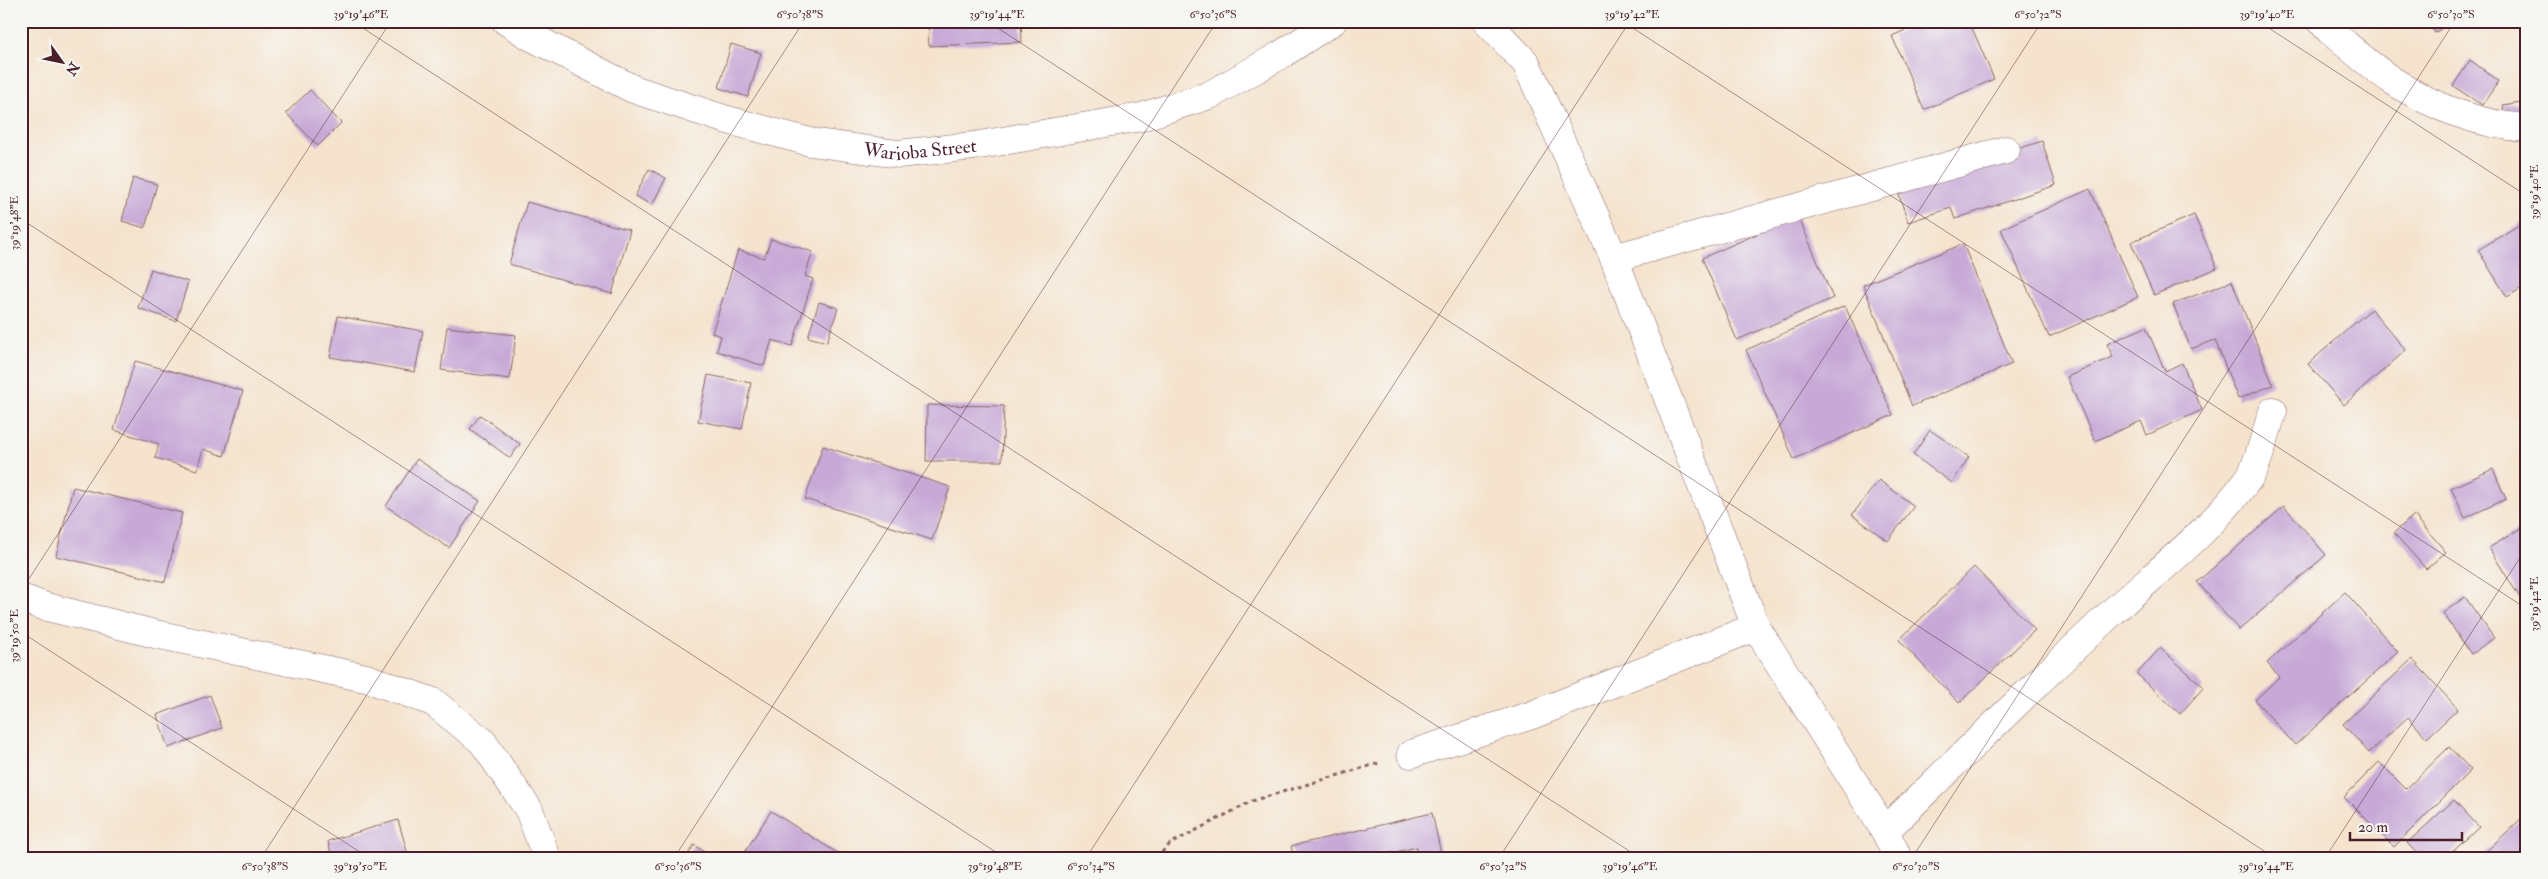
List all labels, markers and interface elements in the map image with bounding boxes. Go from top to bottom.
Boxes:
text: 39°19'46"E [334,7,389,22]
text: 6°50'38"S [777,7,823,22]
text: 39°19'44"E [969,7,1025,22]
text: 6°50'36"S [1189,7,1237,22]
text: 39°19'42"E [1605,7,1660,22]
text: 6°50'32"S [2014,7,2062,22]
text: 39°19'40"E [2240,7,2295,22]
text: 6°50'30"S [2427,7,2475,22]
north arrow [38,38,88,88]
text: N [62,58,84,79]
street label: Warioba Street [861,134,978,166]
text: 39°19'40"E [2527,164,2542,219]
text: 39°19'48"E [7,195,22,250]
text: 39°19'42"E [2527,576,2542,631]
text: 39°19'50"E [7,609,22,663]
scale bar [2350,809,2463,841]
text: 20 m [2358,818,2388,837]
text: 6°50'38"S [242,859,288,874]
text: 39°19'50"E [333,859,387,874]
text: 6°50'36"S [654,859,702,874]
text: 39°19'48"E [968,859,1023,874]
text: 6°50'34"S [1067,859,1115,874]
text: 6°50'32"S [1479,859,1527,874]
text: 39°19'46"E [1603,859,1658,874]
text: 6°50'30"S [1892,859,1940,874]
text: 39°19'44"E [2238,859,2294,874]

